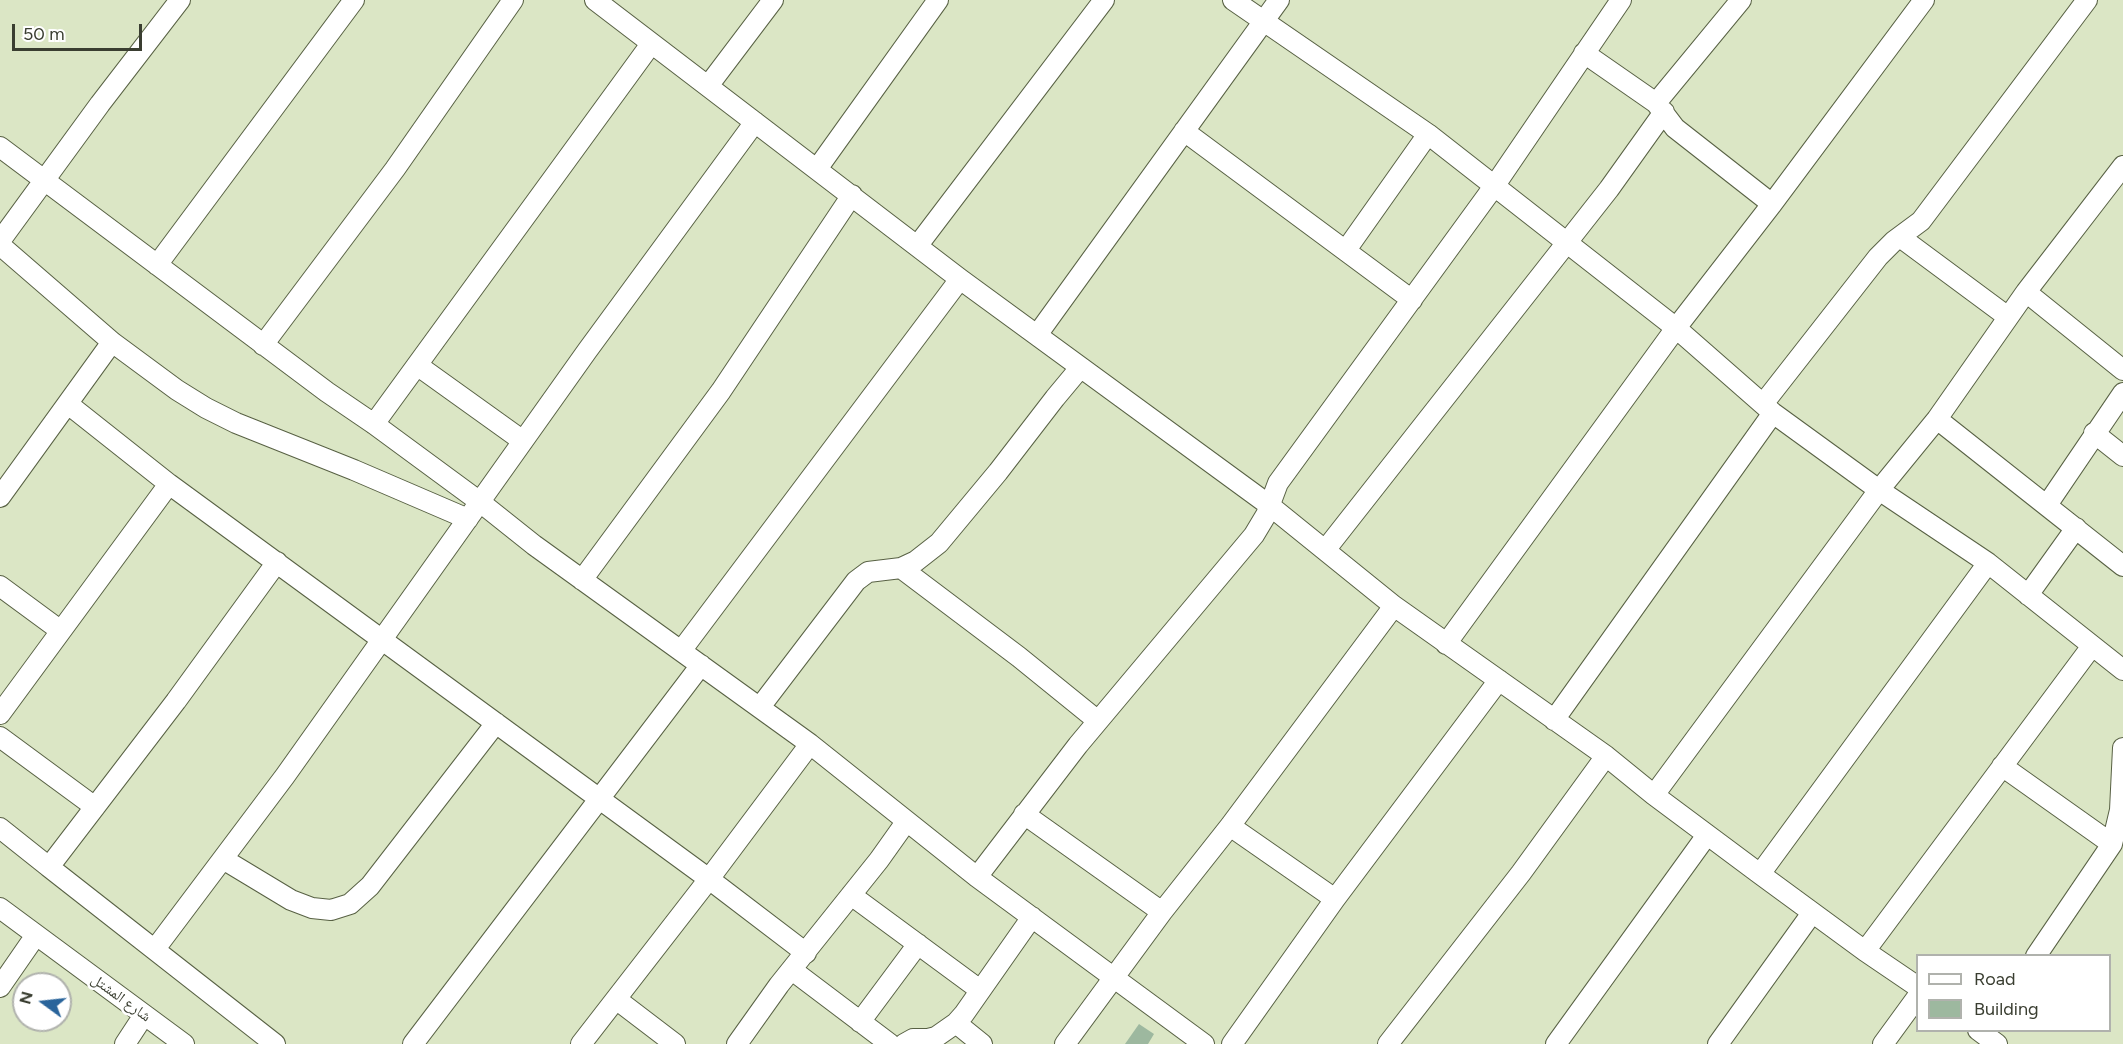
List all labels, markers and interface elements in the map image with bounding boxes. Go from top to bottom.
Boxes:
scale bar [15,12,146,50]
text: 50 m [23,23,65,45]
legend [1916,954,2111,1032]
text: Road [1974,968,2015,990]
street label: شارع المشتل [88,970,154,1026]
north arrow [12,972,72,1032]
text: N [15,989,37,1006]
text: Building [1974,998,2039,1020]

